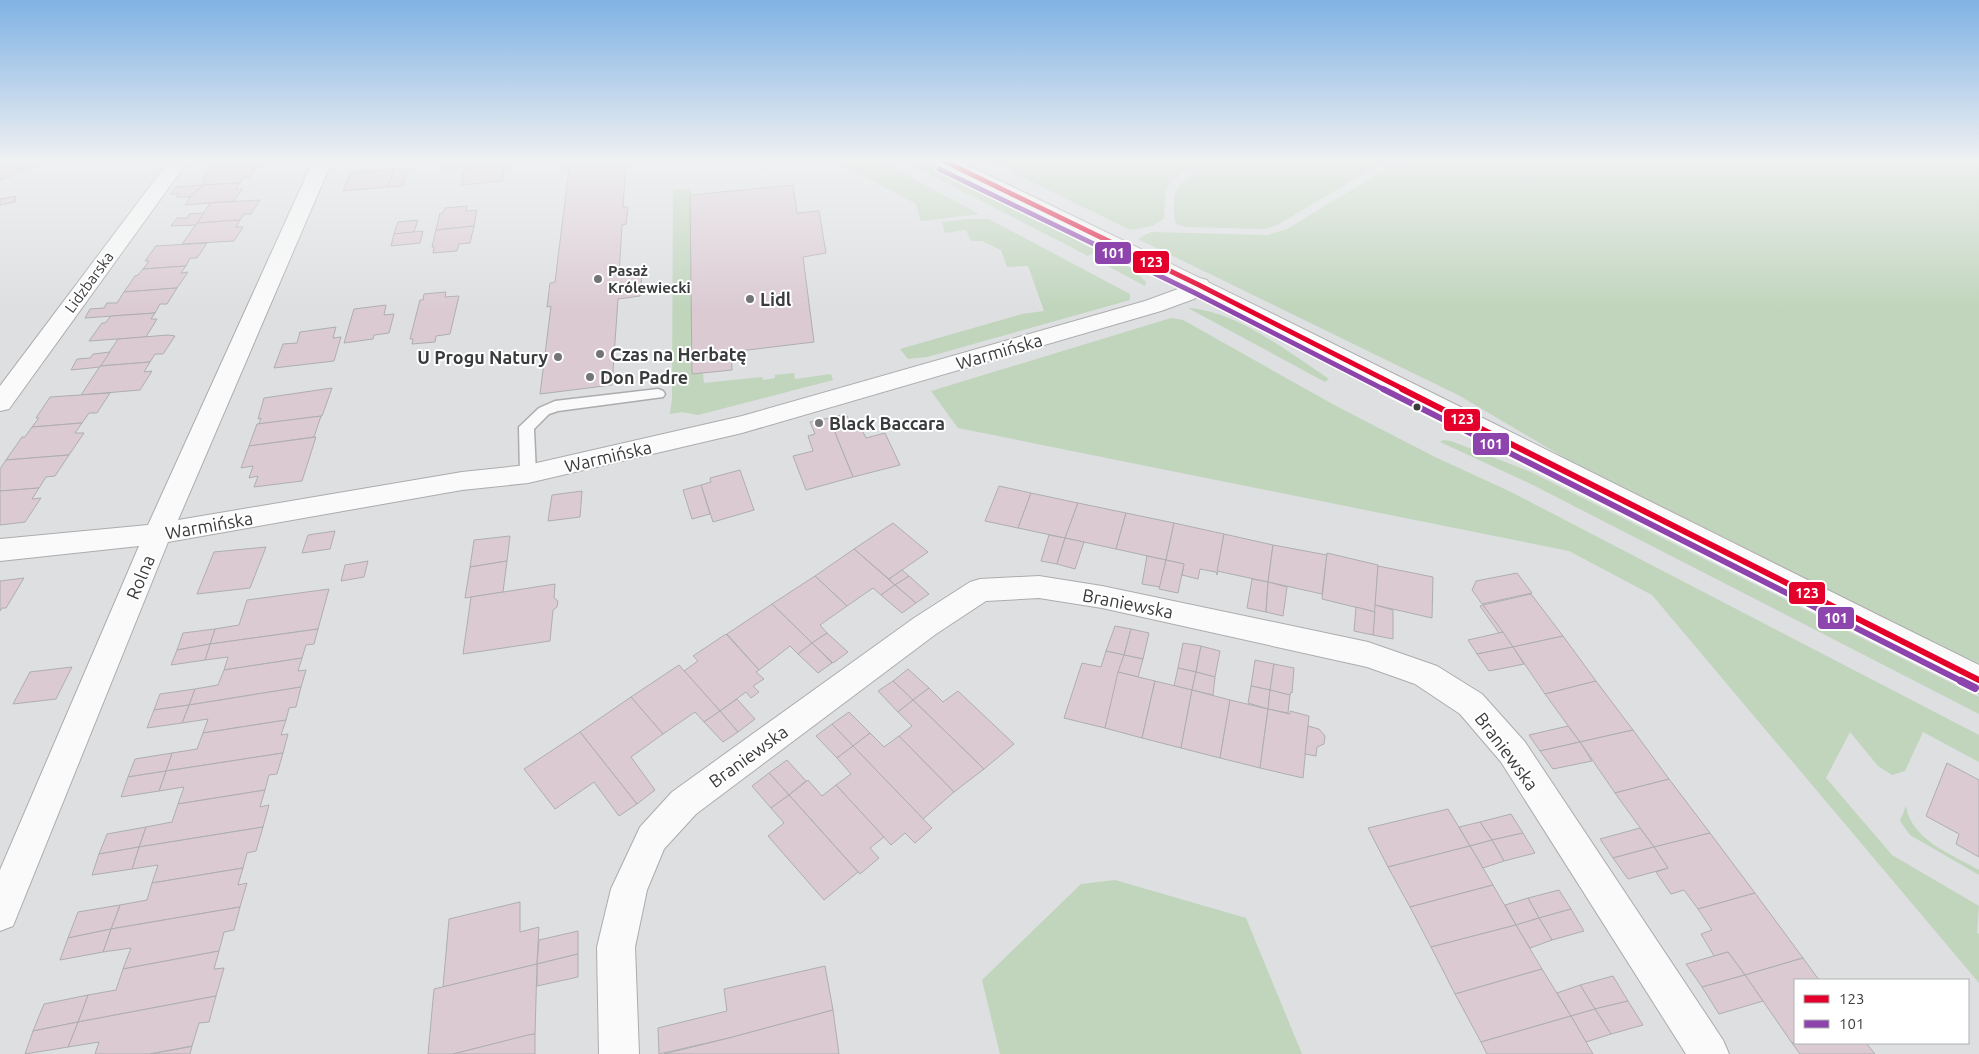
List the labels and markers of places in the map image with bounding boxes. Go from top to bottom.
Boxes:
place label: Pasaż Królewiecki [608,262,691,296]
marker: Pasaż Królewiecki [592,273,604,285]
place label: Lidl [760,289,792,309]
marker: Lidl [744,293,756,305]
place label: Czas na Herbatę [610,344,747,365]
place label: U Progu Natury [417,347,548,367]
marker: Czas na Herbatę [594,348,606,360]
marker: U Progu Natury [552,351,564,363]
place label: Don Padre [600,367,688,387]
marker: Don Padre [584,371,596,383]
unlabelled marker [1412,402,1422,412]
place label: Black Baccara [829,413,945,433]
marker: Black Baccara [813,417,825,429]

